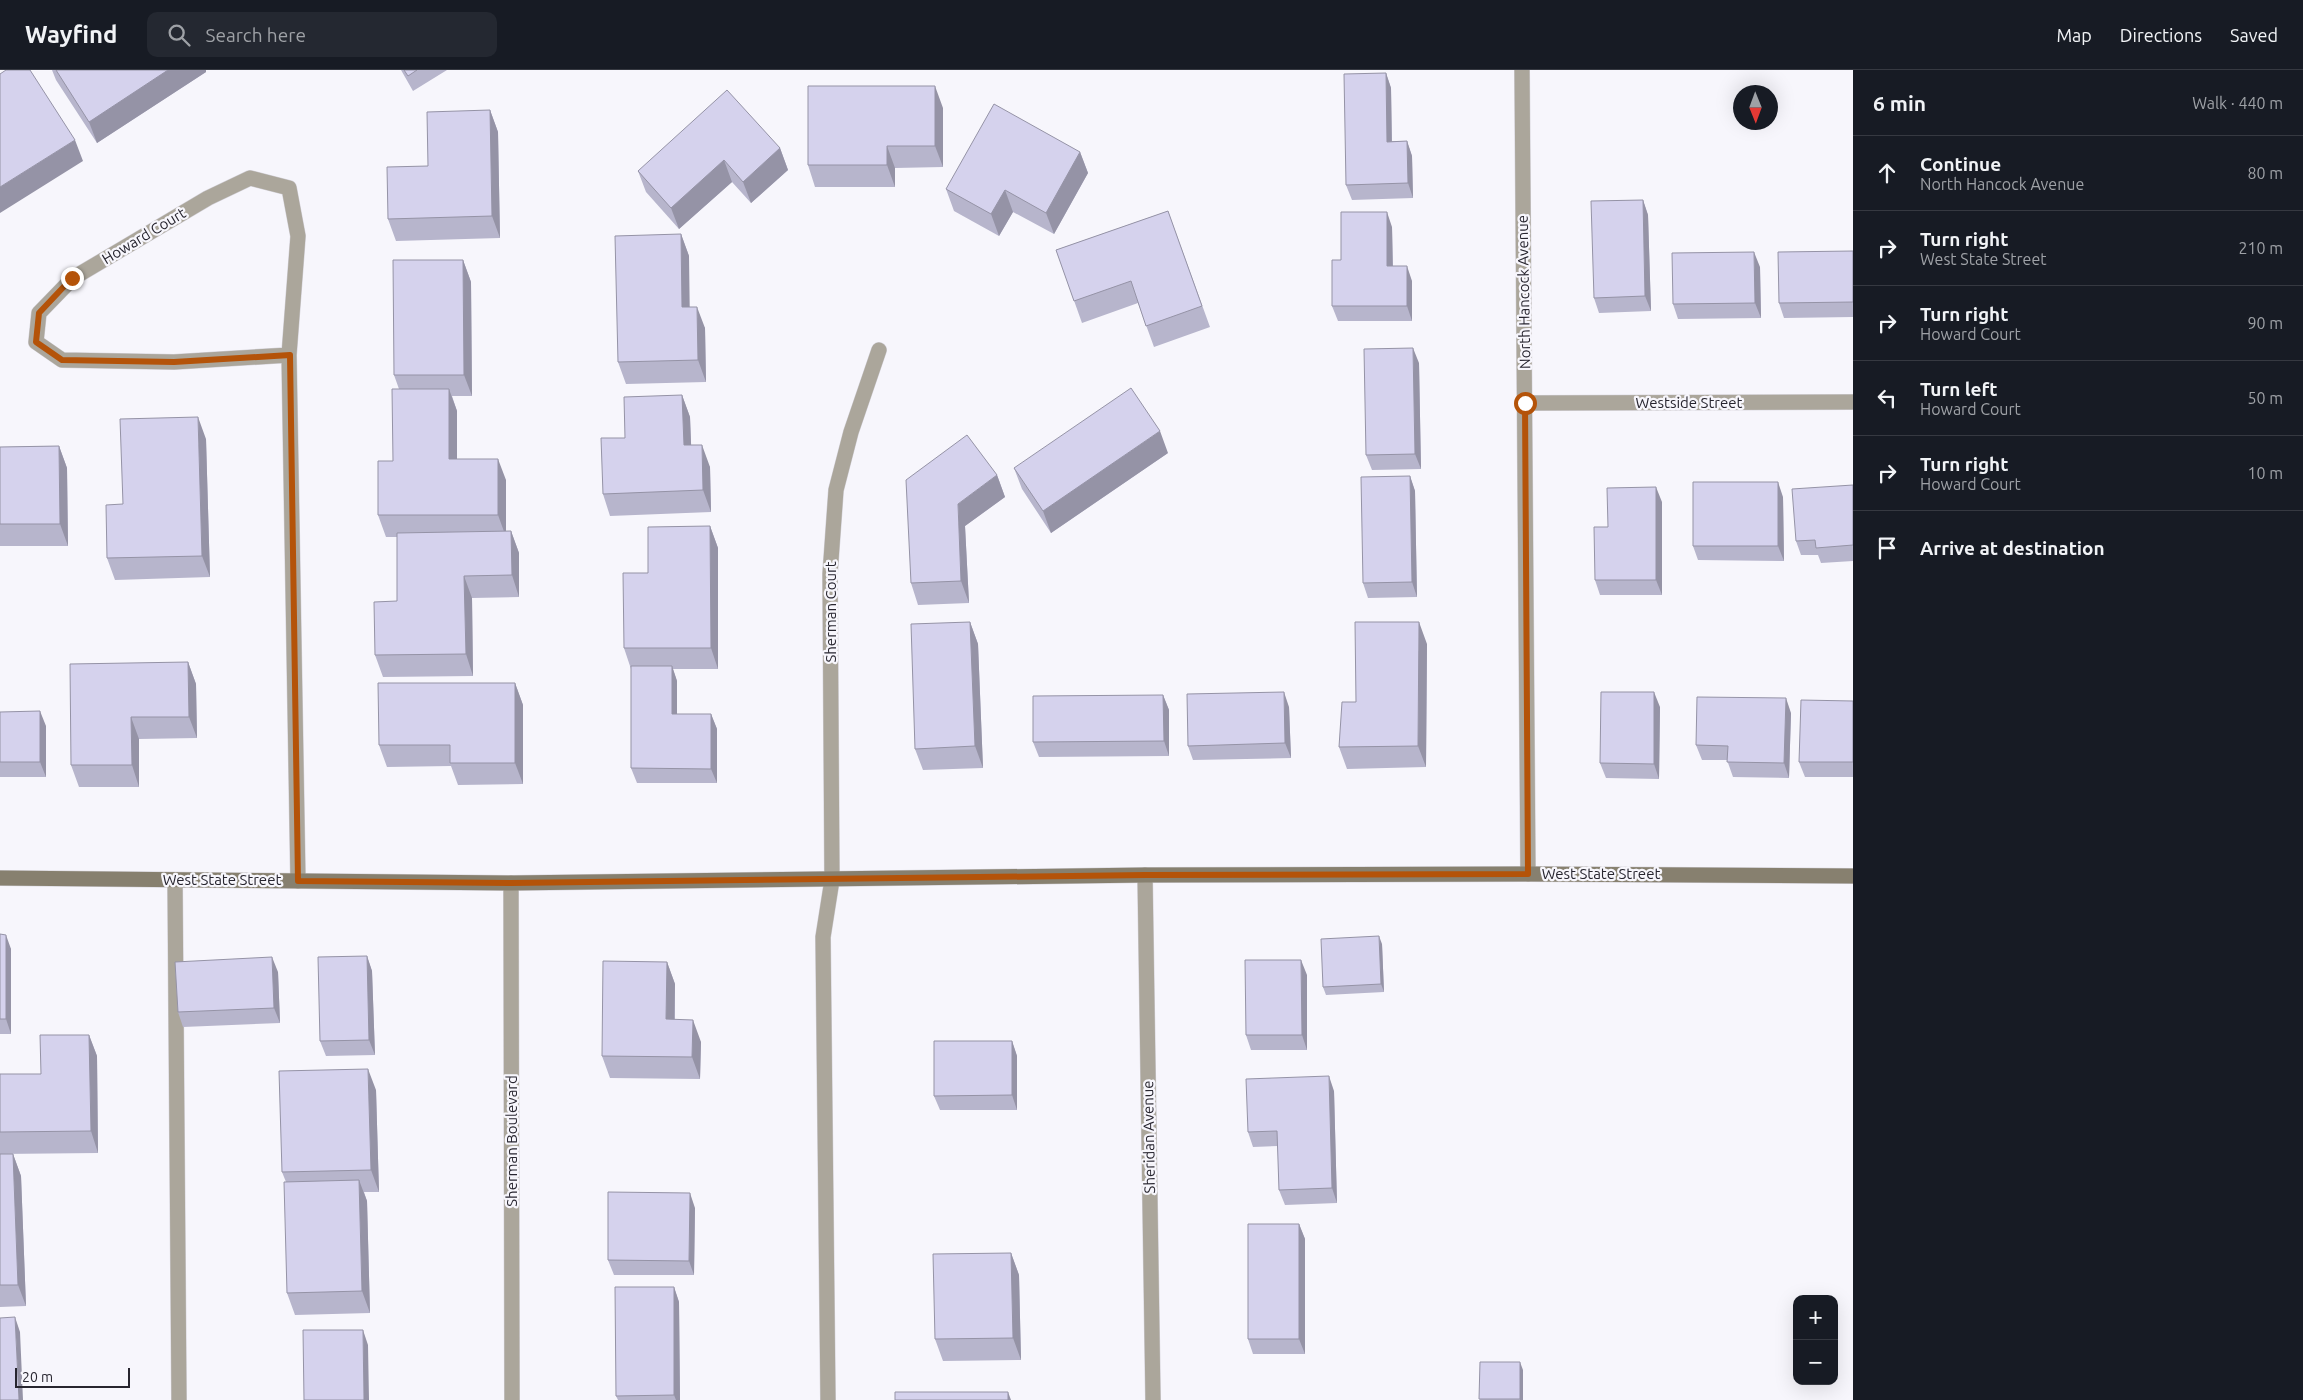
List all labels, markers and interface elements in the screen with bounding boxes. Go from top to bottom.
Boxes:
search box [147,12,497,57]
text: Wayfind [25,21,117,48]
icon: search [165,21,193,49]
text: Search here [205,24,306,46]
text: Map [2056,25,2092,45]
text: Directions [2120,25,2202,45]
text: Saved [2230,25,2278,45]
north arrow [1733,85,1778,130]
text: 6 min [1873,91,1926,115]
text: Walk · 440 m [2192,94,2283,112]
text: Continue [1920,153,2001,175]
icon: ahead [1873,159,1901,187]
text: 80 m [2247,164,2283,182]
text: North Hancock Avenue [1920,175,2084,193]
street label: Howard Court [99,204,189,267]
street label: North Hancock Avenue [1514,215,1533,369]
text: Turn right [1920,228,2008,250]
icon: right [1873,234,1901,262]
text: 210 m [2238,239,2283,257]
text: West State Street [1920,250,2047,268]
route end [61,267,84,290]
text: Turn right [1920,303,2008,325]
icon: right [1873,309,1901,337]
text: 90 m [2247,314,2283,332]
text: Howard Court [1920,325,2021,343]
text: Turn left [1920,378,1998,400]
icon: left [1873,384,1901,412]
text: 50 m [2247,389,2283,407]
route start [1514,392,1537,415]
street label: Westside Street [1636,394,1743,411]
text: Howard Court [1920,400,2021,418]
text: Turn right [1920,453,2008,475]
icon: right [1873,459,1901,487]
text: 10 m [2247,464,2283,482]
text: Howard Court [1920,475,2021,493]
icon: arrive [1873,534,1901,562]
text: Arrive at destination [1920,537,2105,559]
street label: Sherman Court [822,561,839,663]
street label: West State Street [1542,865,1660,882]
street label: West State Street [163,871,281,888]
street label: Sherman Boulevard [503,1075,520,1207]
street label: Sheridan Avenue [1139,1080,1158,1194]
map controls [1793,1295,1838,1385]
button: + [1793,1295,1838,1340]
button: − [1793,1340,1838,1385]
scale bar [15,1365,130,1388]
text: 20 m [22,1369,53,1385]

